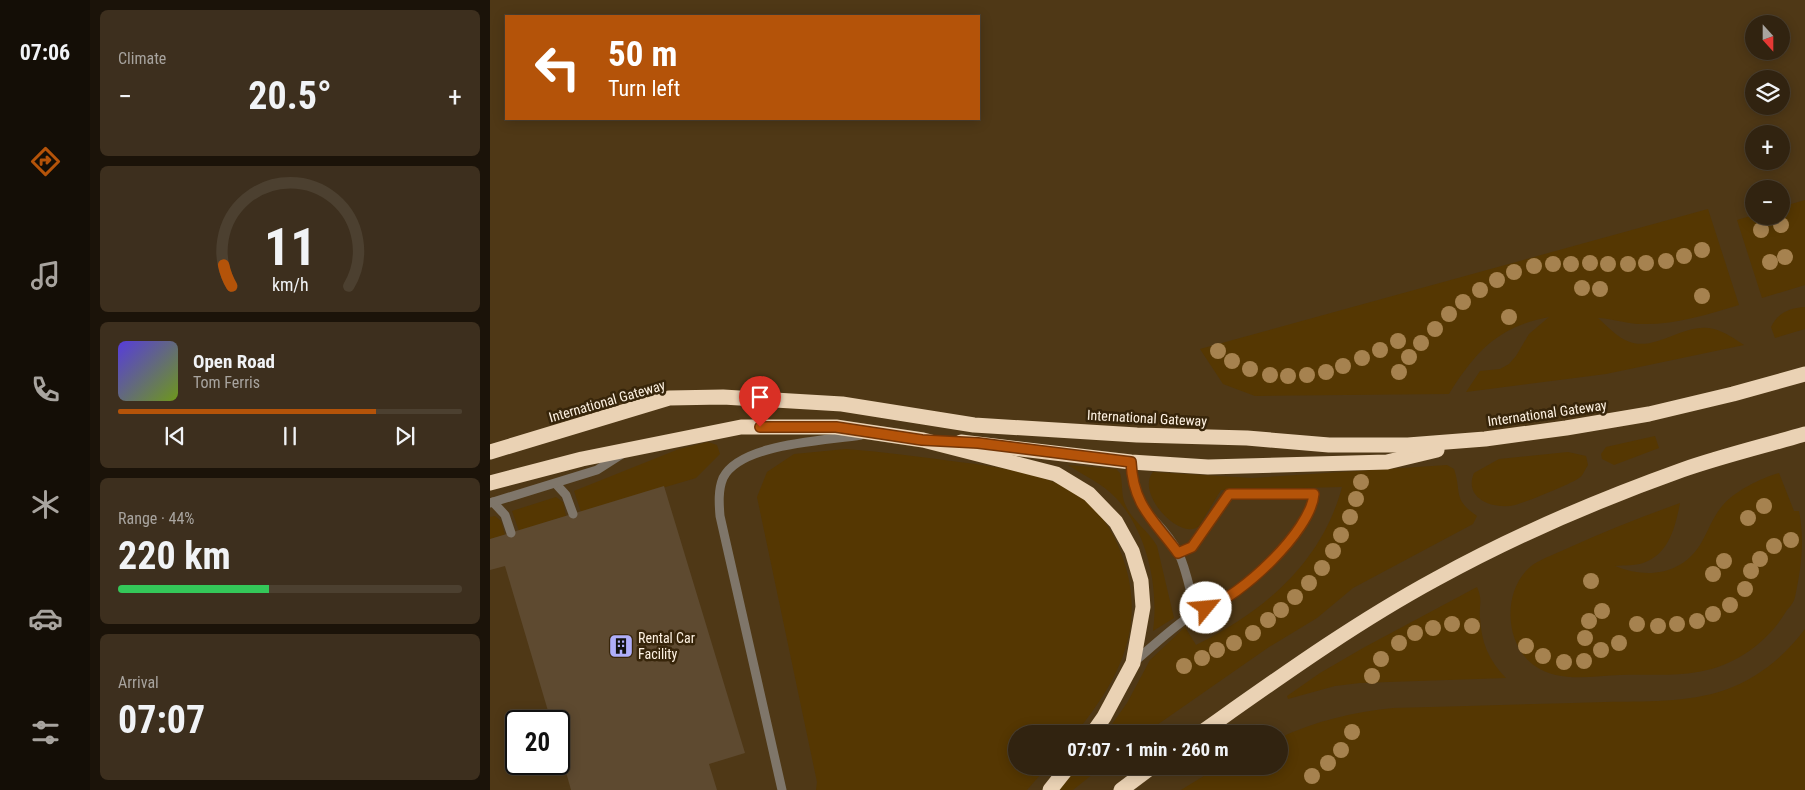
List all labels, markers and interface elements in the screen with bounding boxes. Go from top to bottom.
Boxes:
north arrow [1745,15,1790,60]
map controls [1745,15,1790,225]
text: 50 m [608,34,677,75]
icon: left [525,35,590,100]
text: 07:06 [20,40,70,65]
text: Climate [118,49,166,68]
button: layers [1745,70,1790,115]
text: 20.5° [248,74,332,118]
text: Turn left [608,76,680,101]
text: − [118,80,132,113]
text: + [448,80,462,113]
button: + [1745,125,1790,170]
icon: directions [28,144,63,179]
button: − [1745,180,1790,225]
text: 11 [264,217,316,278]
icon: music [28,258,63,293]
text: km/h [272,274,308,295]
text: Open Road [193,350,275,373]
icon: phone [28,372,63,407]
text: Tom Ferris [193,373,260,392]
pin [739,376,781,427]
street label: International Gateway [547,377,667,425]
icon: arrive [746,383,774,411]
street label: International Gateway [1486,397,1608,429]
street label: International Gateway [1087,407,1208,429]
icon: previous [161,422,189,450]
icon: pause [276,422,304,450]
icon: next [391,422,419,450]
icon: climate [28,487,63,522]
text: Range · 44% [118,509,194,528]
text: 220 km [118,534,231,578]
position arrow [1179,581,1231,633]
icon: car [28,601,63,636]
place label: Rental Car Facility [638,630,695,662]
building icon: Rental Car Facility [608,633,634,659]
text: Arrival [118,673,159,692]
text: 07:07 [118,698,205,742]
speed limit sign: 20 [505,710,570,775]
icon: filters [28,715,63,750]
text: 07:07 · 1 min · 260 m [1067,738,1229,761]

